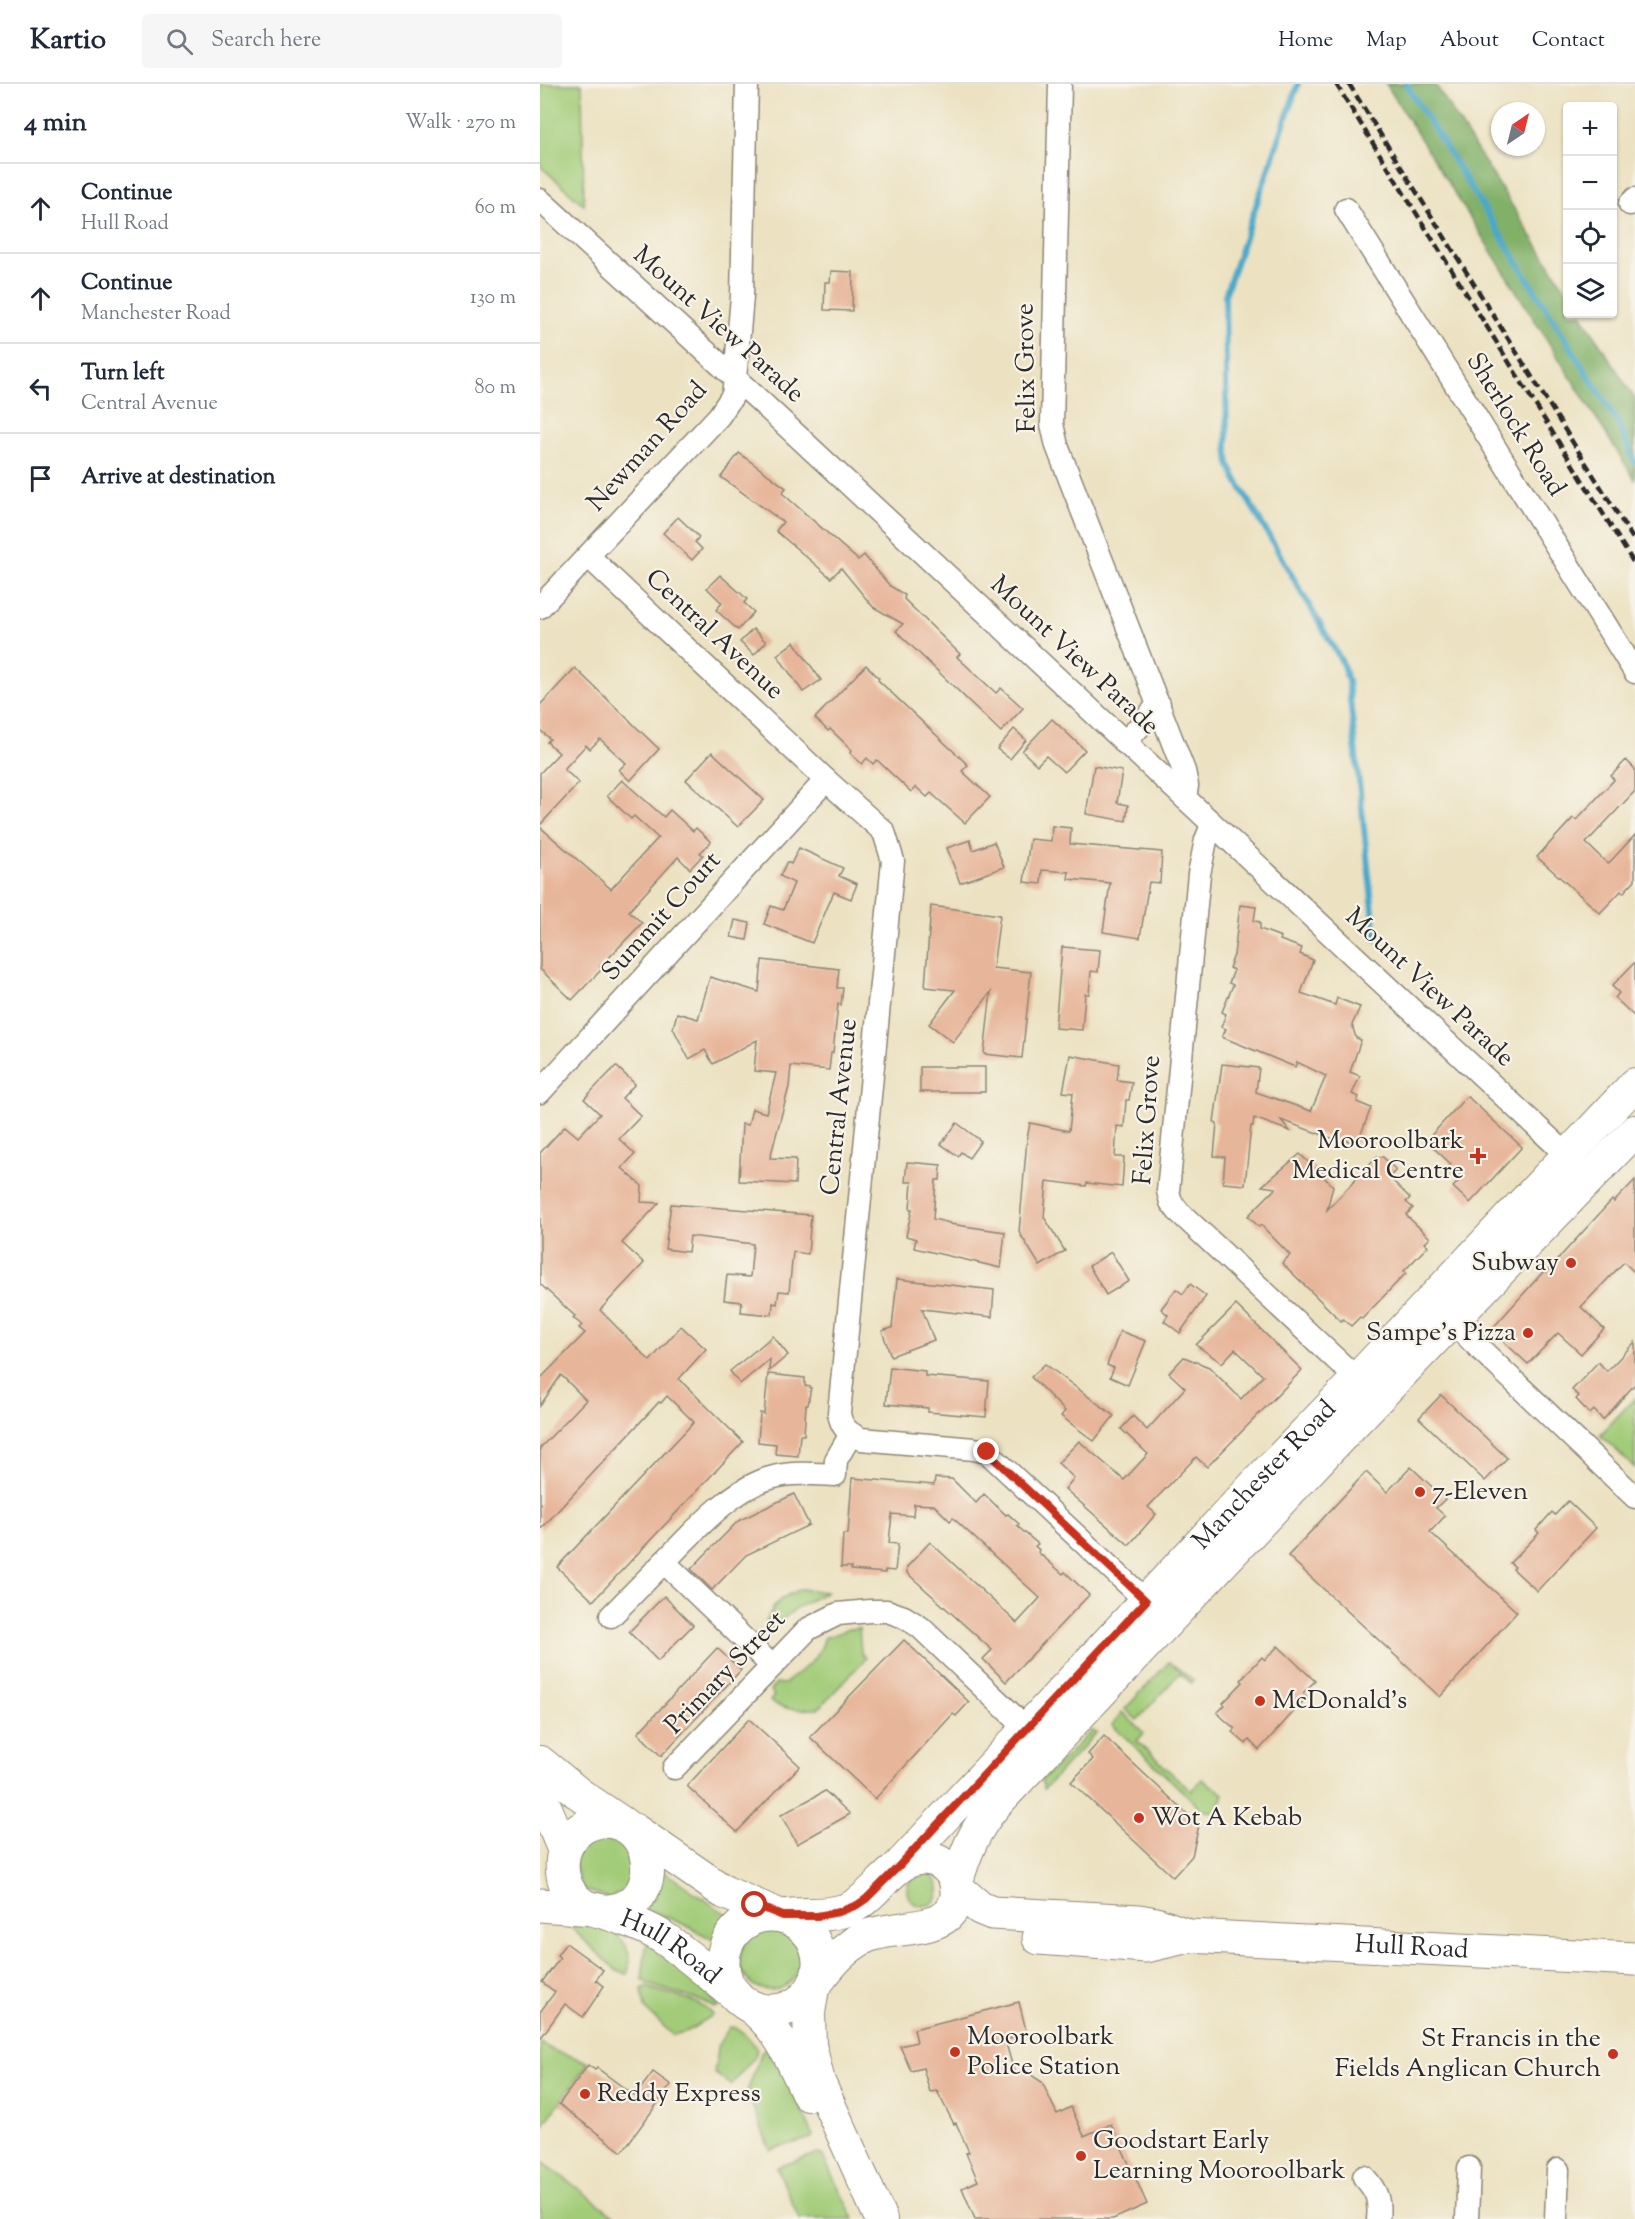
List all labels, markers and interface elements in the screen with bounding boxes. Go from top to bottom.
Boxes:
search box [142,14,562,68]
text: Kartio [30,21,106,61]
icon: search [163,25,196,58]
text: Search here [211,25,321,57]
text: Home [1278,26,1333,56]
text: Map [1366,26,1407,56]
text: About [1440,26,1499,56]
text: Contact [1532,26,1605,56]
north arrow [1491,102,1545,156]
map controls [1563,102,1617,318]
button: + [1563,102,1617,156]
text: 4 min [24,105,87,142]
text: Walk · 270 m [405,109,516,138]
button: − [1563,156,1617,210]
text: Continue [81,178,172,210]
icon: ahead [24,192,57,225]
text: 60 m [475,194,516,223]
text: Hull Road [81,210,169,239]
button: locate [1563,210,1617,264]
street label: Mount View Parade [624,238,812,412]
button: layers [1563,264,1617,318]
text: Continue [81,268,172,300]
icon: ahead [24,282,57,315]
text: 130 m [470,284,516,313]
text: Manchester Road [81,300,231,329]
street label: Felix Grove [1007,303,1047,433]
street label: Sherlock Road [1456,346,1574,504]
text: Turn left [81,358,164,390]
icon: left [24,372,57,405]
street label: Newman Road [579,373,717,520]
text: 80 m [475,374,516,403]
text: Central Avenue [81,390,218,419]
icon: arrive [24,462,57,495]
text: Arrive at destination [81,462,276,494]
street label: Central Avenue [636,561,792,709]
street label: Mount View Parade [981,568,1167,744]
street label: Summit Court [594,844,730,990]
street label: Mount View Parade [1336,900,1522,1076]
street label: Central Avenue [812,1017,868,1197]
street label: Felix Grove [1125,1054,1171,1186]
place label: Mooroolbark Medical Centre [1292,1123,1464,1190]
marker: Mooroolbark Medical Centre [1469,1147,1487,1165]
place label: Subway [1471,1245,1559,1282]
marker: Subway [1564,1256,1578,1270]
place label: Sampe's Pizza [1366,1315,1516,1352]
marker: Sampe's Pizza [1521,1326,1535,1340]
street label: Manchester Road [1184,1392,1345,1558]
route end [973,1438,999,1464]
place label: 7-Eleven [1432,1474,1528,1511]
marker: 7-Eleven [1413,1485,1427,1499]
street label: Primary Street [657,1603,795,1743]
place label: McDonald's [1272,1683,1407,1720]
marker: McDonald's [1253,1694,1267,1708]
place label: Wot A Kebab [1151,1800,1302,1837]
marker: Wot A Kebab [1132,1811,1146,1825]
route start [741,1891,767,1917]
street label: Hull Road [615,1901,729,1994]
street label: Hull Road [1354,1926,1470,1969]
place label: Mooroolbark Police Station [967,2019,1120,2086]
place label: St Francis in the Fields Anglican Church [1335,2021,1601,2088]
marker: Mooroolbark Police Station [948,2045,962,2059]
marker: St Francis in the Fields Anglican Church [1606,2047,1620,2061]
place label: Reddy Express [597,2076,761,2113]
marker: Reddy Express [578,2087,592,2101]
place label: Goodstart Early Learning Mooroolbark [1093,2123,1345,2190]
marker: Goodstart Early Learning Mooroolbark [1074,2149,1088,2163]

